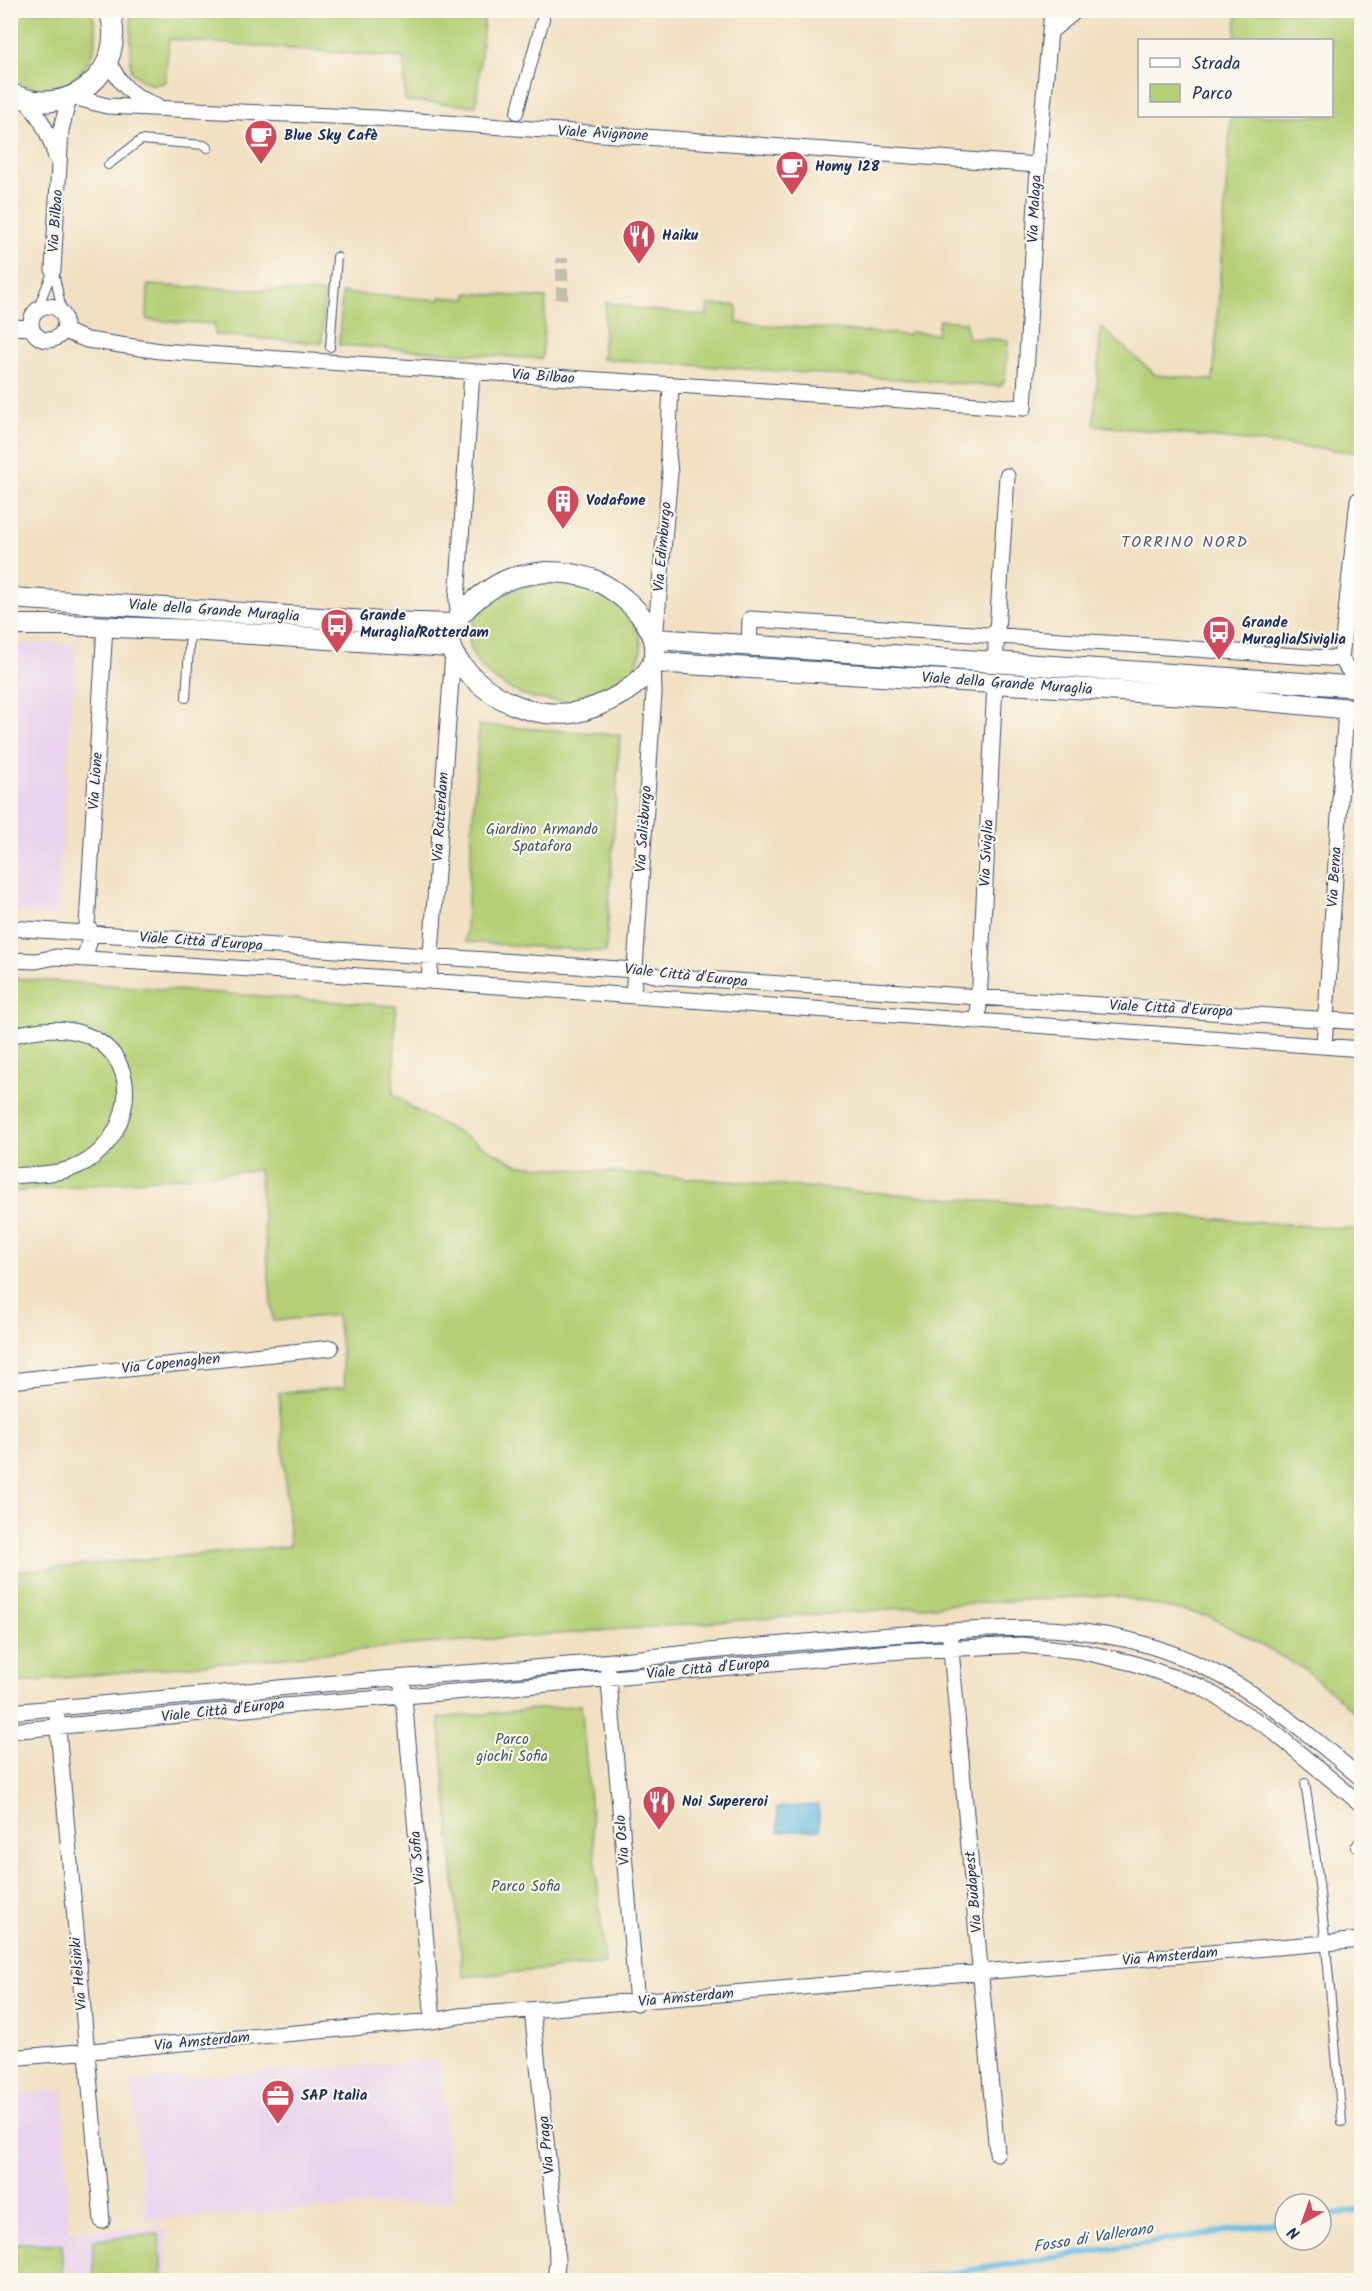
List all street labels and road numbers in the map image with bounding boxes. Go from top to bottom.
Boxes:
street label: Viale Avignone [557,120,649,148]
street label: Via Malaga [1021,174,1049,244]
street label: Via Bilbao [42,188,70,253]
street label: Via Bilbao [511,363,576,391]
street label: Via Edimburgo [647,501,679,593]
street label: Viale della Grande Muraglia [128,593,300,629]
street label: Viale della Grande Muraglia [921,666,1093,702]
street label: Via Lione [82,751,110,811]
street label: Via Rotterdam [426,771,456,863]
street label: Via Salisburgo [629,784,659,873]
street label: Via Siviglia [973,819,1001,887]
street label: Via Berna [1321,846,1349,908]
street label: Viale Città d'Europa [138,926,264,958]
street label: Viale Città d'Europa [623,958,749,994]
street label: Viale Città d'Europa [1109,994,1233,1024]
street label: Via Copenaghen [120,1347,222,1381]
street label: Viale Città d'Europa [645,1652,771,1686]
street label: Viale Città d'Europa [160,1693,286,1729]
street label: Via Oslo [609,1814,637,1866]
street label: Via Sofia [404,1830,432,1886]
street label: Via Budapest [958,1850,990,1934]
street label: Via Helsinki [64,1935,94,2012]
street label: Via Amsterdam [1121,1941,1219,1973]
street label: Via Amsterdam [637,1982,735,2014]
street label: Via Amsterdam [153,2026,251,2058]
street label: Via Praga [532,2114,562,2176]

